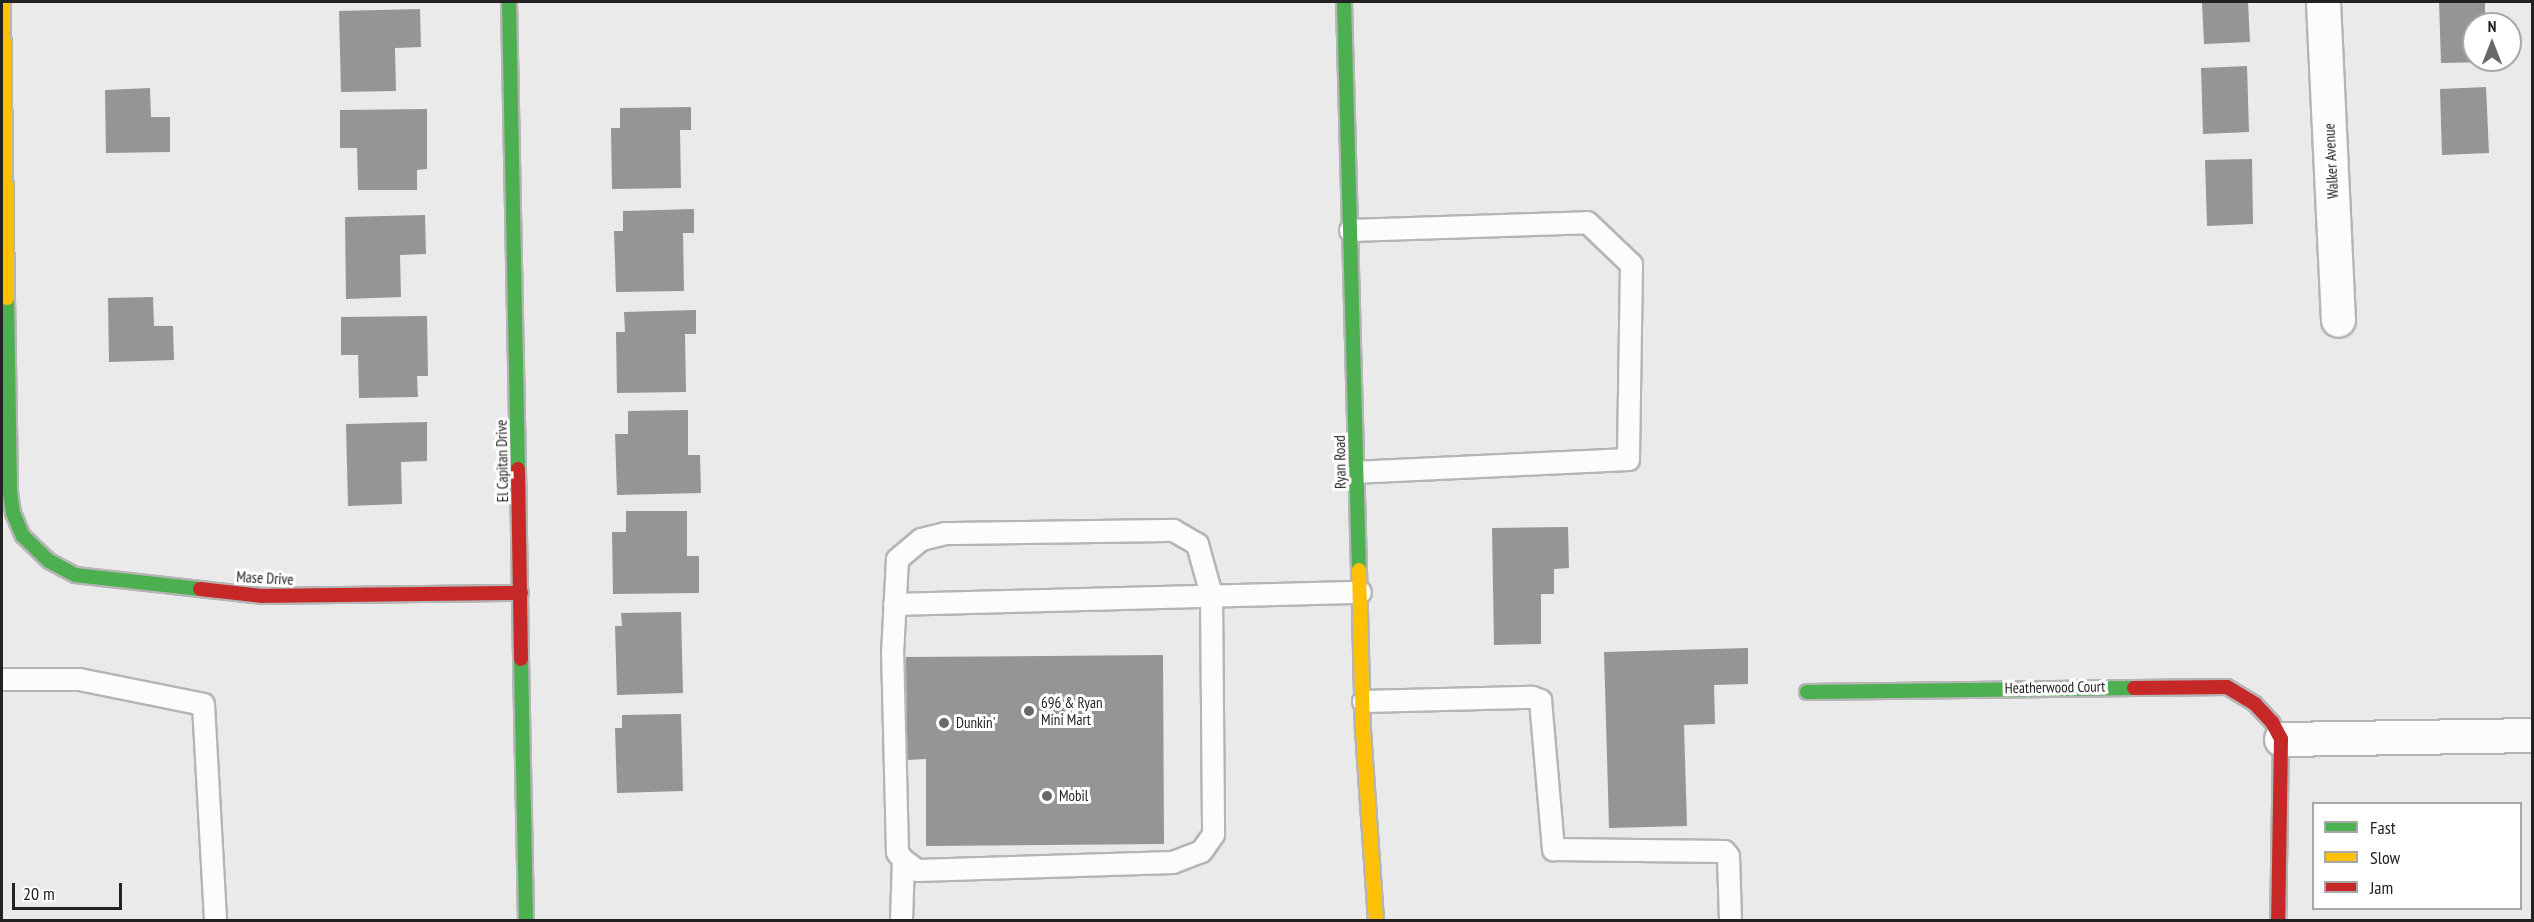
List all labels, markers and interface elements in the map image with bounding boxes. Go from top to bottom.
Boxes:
north arrow [2462,12,2522,72]
text: N [2488,16,2496,36]
street label: Walker Avenue [2320,123,2342,199]
street label: El Capitan Drive [492,419,512,503]
street label: Ryan Road [1331,435,1349,489]
street label: Mase Drive [236,568,294,588]
street label: Heatherwood Court [2005,677,2105,697]
place label: 696 & Ryan Mini Mart [1041,693,1102,728]
marker: 696 & Ryan Mini Mart [1022,704,1036,718]
place label: Dunkin' [956,714,995,732]
marker: Dunkin' [937,716,951,730]
place label: Mobil [1059,787,1088,805]
marker: Mobil [1040,789,1054,803]
legend [2312,802,2522,910]
text: Fast [2370,816,2396,839]
text: Slow [2370,846,2400,869]
scale bar [15,871,124,909]
text: Jam [2370,876,2393,899]
text: 20 m [23,882,55,905]

